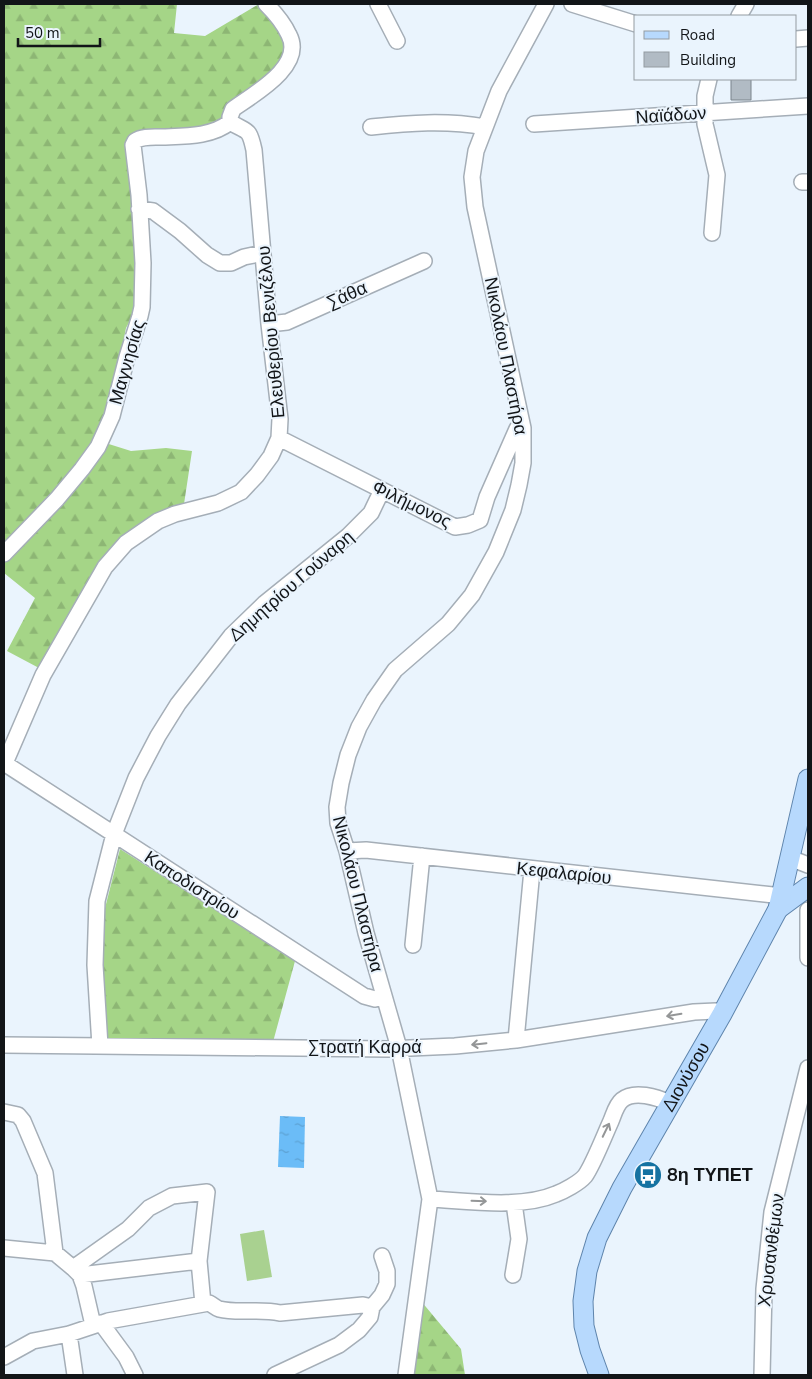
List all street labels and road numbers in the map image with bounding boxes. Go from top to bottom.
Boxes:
street label: Ναϊάδων [635,101,707,129]
street label: Ελευθερίου Βενιζέλου [251,245,291,419]
street label: Νικολάου Πλαστήρα [479,275,533,437]
street label: Σάθα [323,276,371,314]
street label: Μαγνησίας [103,316,151,407]
street label: Φιλήμονος [368,475,456,534]
street label: Δημητρίου Γούναρη [223,525,359,647]
street label: Νικολάου Πλαστήρα [327,813,389,975]
street label: Καποδιστρίου [140,845,244,925]
street label: Κεφαλαρίου [515,856,613,890]
street label: Στρατή Καρρά [308,1035,422,1059]
street label: Διονύσου [656,1038,715,1116]
street label: Χρυσανθέμων [752,1192,790,1308]

